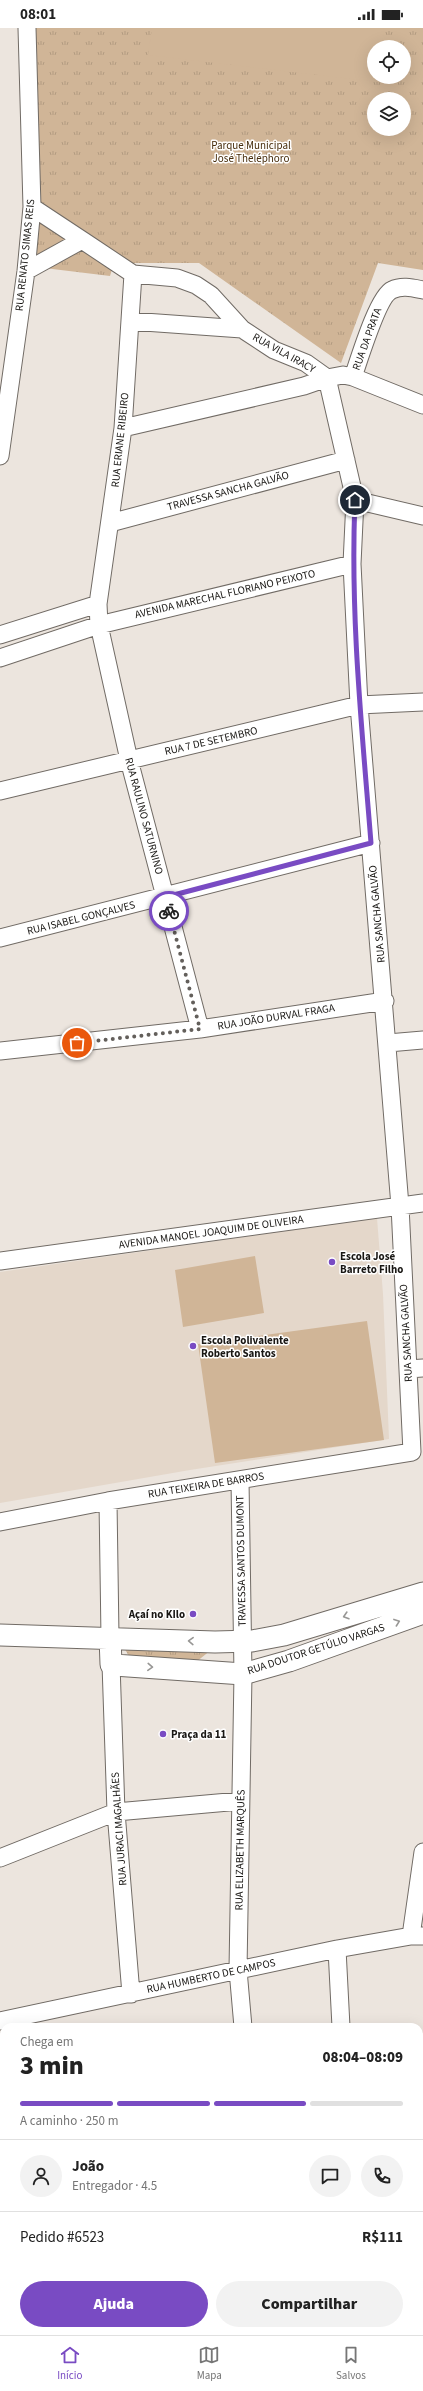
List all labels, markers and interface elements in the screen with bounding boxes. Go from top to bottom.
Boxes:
text: 08:01 [20,4,56,25]
map controls [367,40,411,136]
button: locate [367,40,411,84]
button: layers [367,92,411,136]
park label: Parque Municipal José Theléphoro [211,138,291,166]
street label: RUA RENATO SIMAS REIS [12,198,38,312]
street label: RUA DA PRATA [349,306,385,372]
street label: RUA VILA IRACY [250,330,319,377]
street label: RUA ERIANE RIBEIRO [108,392,132,488]
street label: TRAVESSA SANCHA GALVÃO [165,467,291,515]
pin [338,483,372,517]
icon: home [344,489,366,511]
street label: AVENIDA MARECHAL FLORIANO PEIXOTO [133,566,317,622]
street label: RUA 7 DE SETEMBRO [163,723,259,759]
street label: RUA RAULINO SATURNINO [121,756,167,876]
street label: RUA SANCHA GALVÃO [365,865,389,963]
courier [149,891,189,931]
street label: RUA ISABEL GONÇALVES [25,897,137,939]
icon: bike [158,900,180,922]
street label: RUA JOÃO DURVAL FRAGA [216,1000,336,1034]
pin [60,1026,94,1060]
icon: bag [66,1032,88,1054]
street label: AVENIDA MANOEL JOAQUIM DE OLIVEIRA [118,1212,304,1252]
place label: Escola José Barreto Filho [340,1249,403,1277]
marker: Escola José Barreto Filho [327,1257,337,1267]
street label: RUA SANCHA GALVÃO [396,1284,416,1382]
place label: Escola Polivalente Roberto Santos [201,1333,289,1361]
marker: Escola Polivalente Roberto Santos [188,1341,198,1351]
street label: RUA TEIXEIRA DE BARROS [147,1468,265,1502]
street label: TRAVESSA SANTOS DUMONT [232,1495,250,1627]
place label: Açaí no KIlo [128,1607,185,1622]
marker: Açaí no KIlo [188,1609,198,1619]
one-way arrow [342,1611,349,1620]
one-way arrow [394,1618,401,1627]
street label: RUA DOUTOR GETÚLIO VARGAS [245,1620,387,1678]
one-way arrow [188,1637,194,1646]
one-way arrow [147,1663,153,1671]
place label: Praça da 11 [171,1727,227,1742]
marker: Praça da 11 [158,1729,168,1739]
street label: RUA JURACI MAGALHÃES [108,1772,130,1886]
street label: RUA ELIZABETH MARQUÊS [231,1789,249,1911]
street label: RUA HUMBERTO DE CAMPOS [145,1955,277,1997]
text: Chega em [20,2033,74,2051]
text: 3 min [20,2047,84,2084]
text: 08:04–08:09 [322,2047,403,2068]
text: A caminho · 250 m [20,2112,118,2130]
button: person [20,2155,62,2197]
button: chat [309,2155,351,2197]
button: phone [361,2155,403,2197]
text: João [72,2156,104,2177]
text: Entregador · 4.5 [72,2177,157,2195]
text: Pedido #6523 [20,2227,104,2248]
text: R$111 [362,2227,403,2248]
button: Ajuda [20,2281,208,2327]
button: Compartilhar [216,2281,403,2327]
tab: Início [57,2344,82,2383]
tab: Mapa [197,2344,222,2383]
tab: Salvos [336,2344,366,2383]

